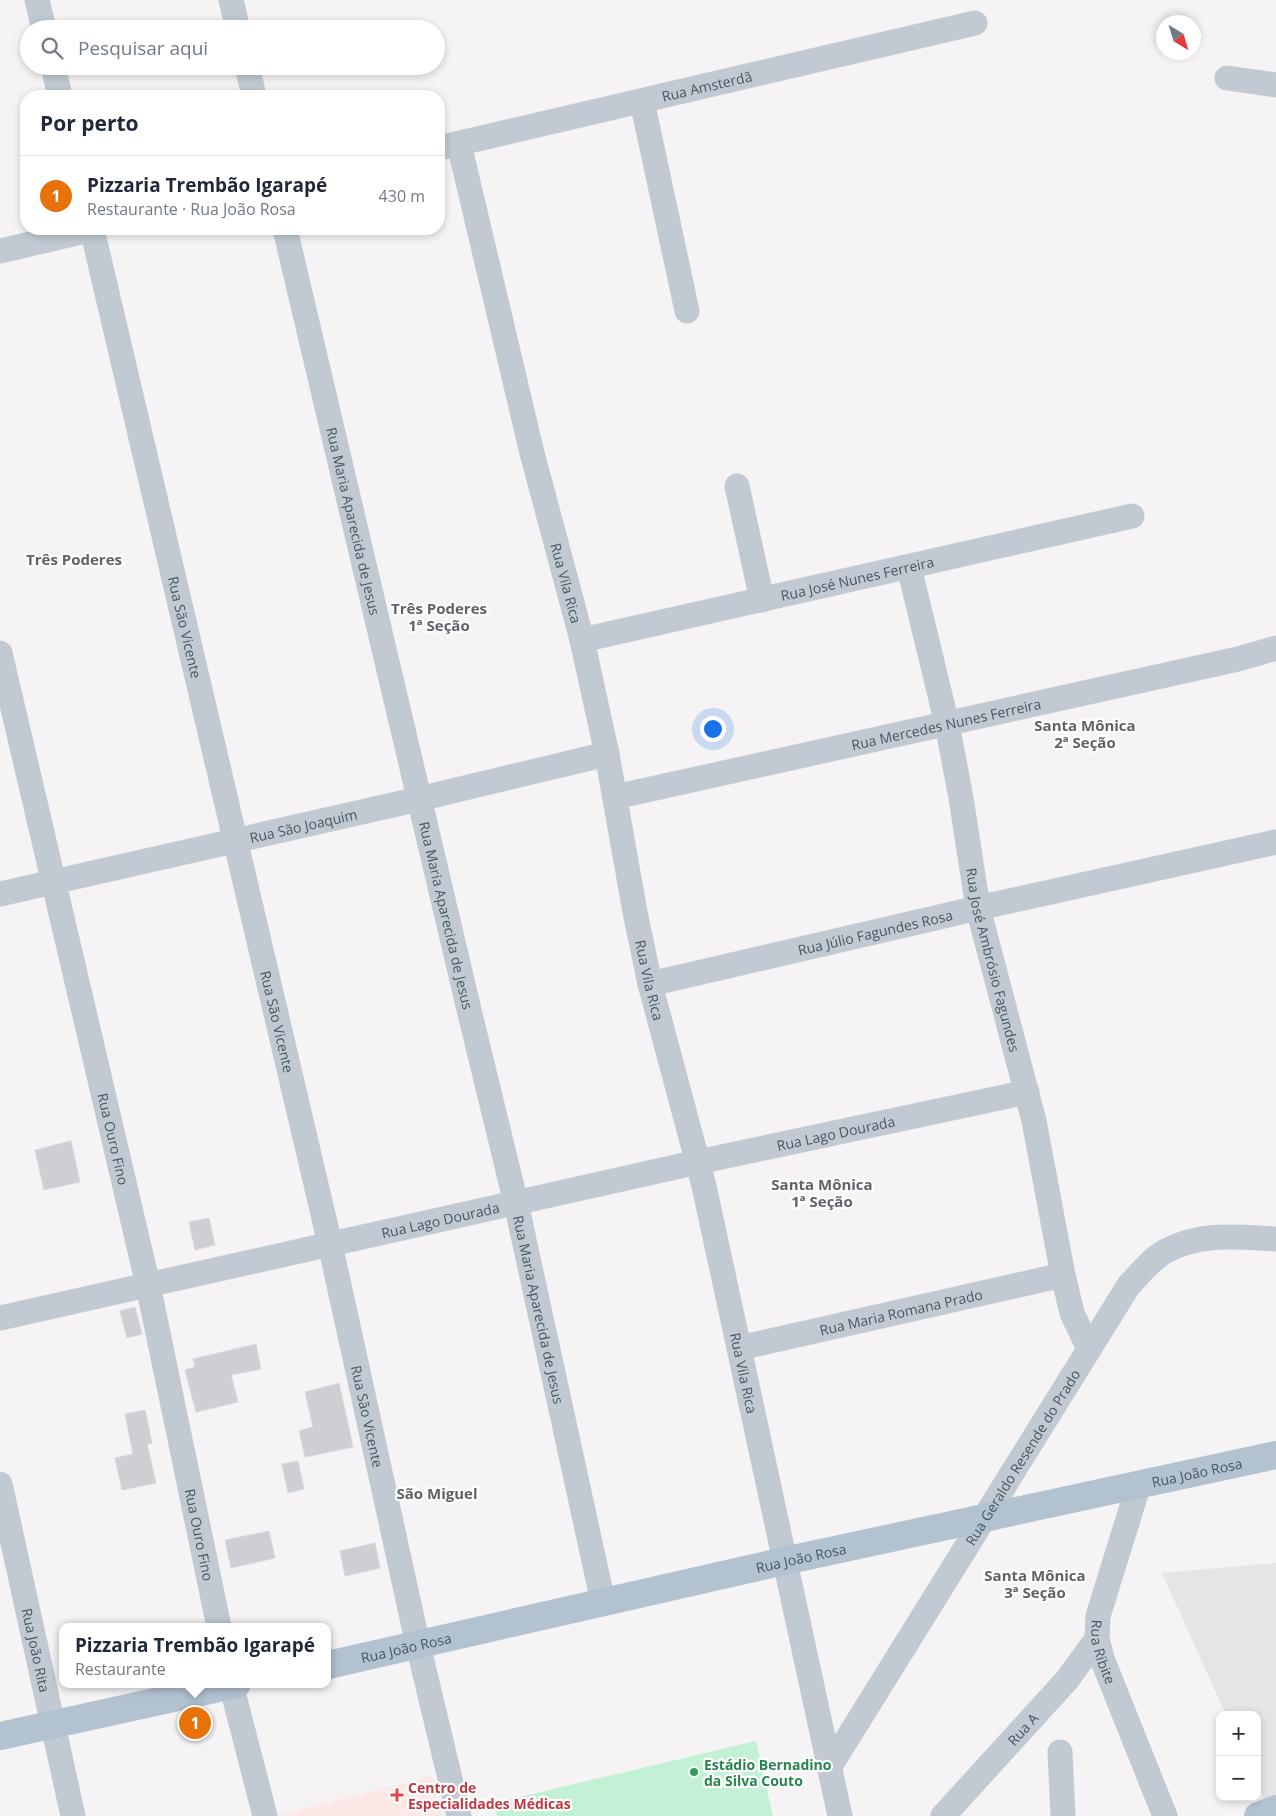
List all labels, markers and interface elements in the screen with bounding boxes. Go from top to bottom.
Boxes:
north arrow [1156,15,1201,60]
search box [20,20,445,75]
icon: search [38,34,66,62]
text: Pesquisar aqui [78,35,208,61]
street label: Rua Amsterdã [660,66,754,105]
text: Por perto [40,109,139,137]
text: Pizzaria Trembão Igarapé [87,172,327,198]
text: 1 [51,185,61,207]
text: 430 m [379,185,425,207]
text: Restaurante · Rua João Rosa [87,198,296,220]
street label: Rua Maria Aparecida de Jesus [322,425,385,617]
street label: Rua Vila Rica [547,541,587,625]
district label: Três Poderes [26,549,122,569]
street label: Rua José Nunes Ferreira [779,552,936,604]
street label: Rua São Vicente [164,574,207,680]
district label: Três Poderes 1ª Seção [391,598,487,635]
street label: Rua Mercedes Nunes Ferreira [849,693,1043,754]
district label: Santa Mônica 2ª Seção [1034,715,1136,752]
your location [700,716,726,742]
street label: Rua São Joaquim [248,804,359,847]
street label: Rua Maria Aparecida de Jesus [415,819,478,1011]
street label: Rua José Ambrósio Fagundes [962,866,1025,1054]
street label: Rua Júlio Fagundes Rosa [796,905,954,959]
street label: Rua Vila Rica [632,938,669,1023]
street label: Rua São Vicente [257,969,299,1074]
street label: Rua Ouro Fino [94,1091,134,1187]
street label: Rua Lago Dourada [775,1111,897,1155]
district label: Santa Mônica 1ª Seção [771,1174,873,1211]
street label: Rua Lago Dourada [379,1197,501,1242]
street label: Rua Maria Aparecida de Jesus [509,1213,569,1406]
street label: Rua Maria Romana Prado [818,1284,984,1339]
street label: Rua Vila Rica [726,1331,762,1415]
street label: Rua São Vicente [347,1363,388,1469]
street label: Rua Geraldo Resende do Prado [960,1366,1084,1549]
street label: Rua João Rosa [1150,1453,1244,1491]
district label: São Miguel [397,1483,478,1503]
street label: Rua Ouro Fino [181,1487,219,1582]
street label: Rua João Rosa [754,1538,848,1577]
district label: Santa Mônica 3ª Seção [984,1565,1086,1602]
street label: Rua João Rita [18,1606,55,1694]
street label: Rua Ribite [1087,1619,1121,1687]
popup [59,1623,331,1688]
street label: Rua João Rosa [359,1628,453,1667]
text: Pizzaria Trembão Igarapé [75,1632,315,1658]
text: Restaurante [75,1658,166,1680]
pin: 1 [179,1704,211,1742]
street label: Rua A [1003,1708,1042,1749]
map controls [1216,1711,1261,1801]
button: + [1216,1711,1261,1756]
place label: Estádio Bernadino da Silva Couto [704,1755,832,1790]
button: − [1216,1756,1261,1801]
marker: Estádio Bernadino da Silva Couto [688,1766,700,1778]
place label: Centro de Especialidades Médicas [408,1778,571,1813]
marker: Centro de Especialidades Médicas [390,1788,404,1802]

